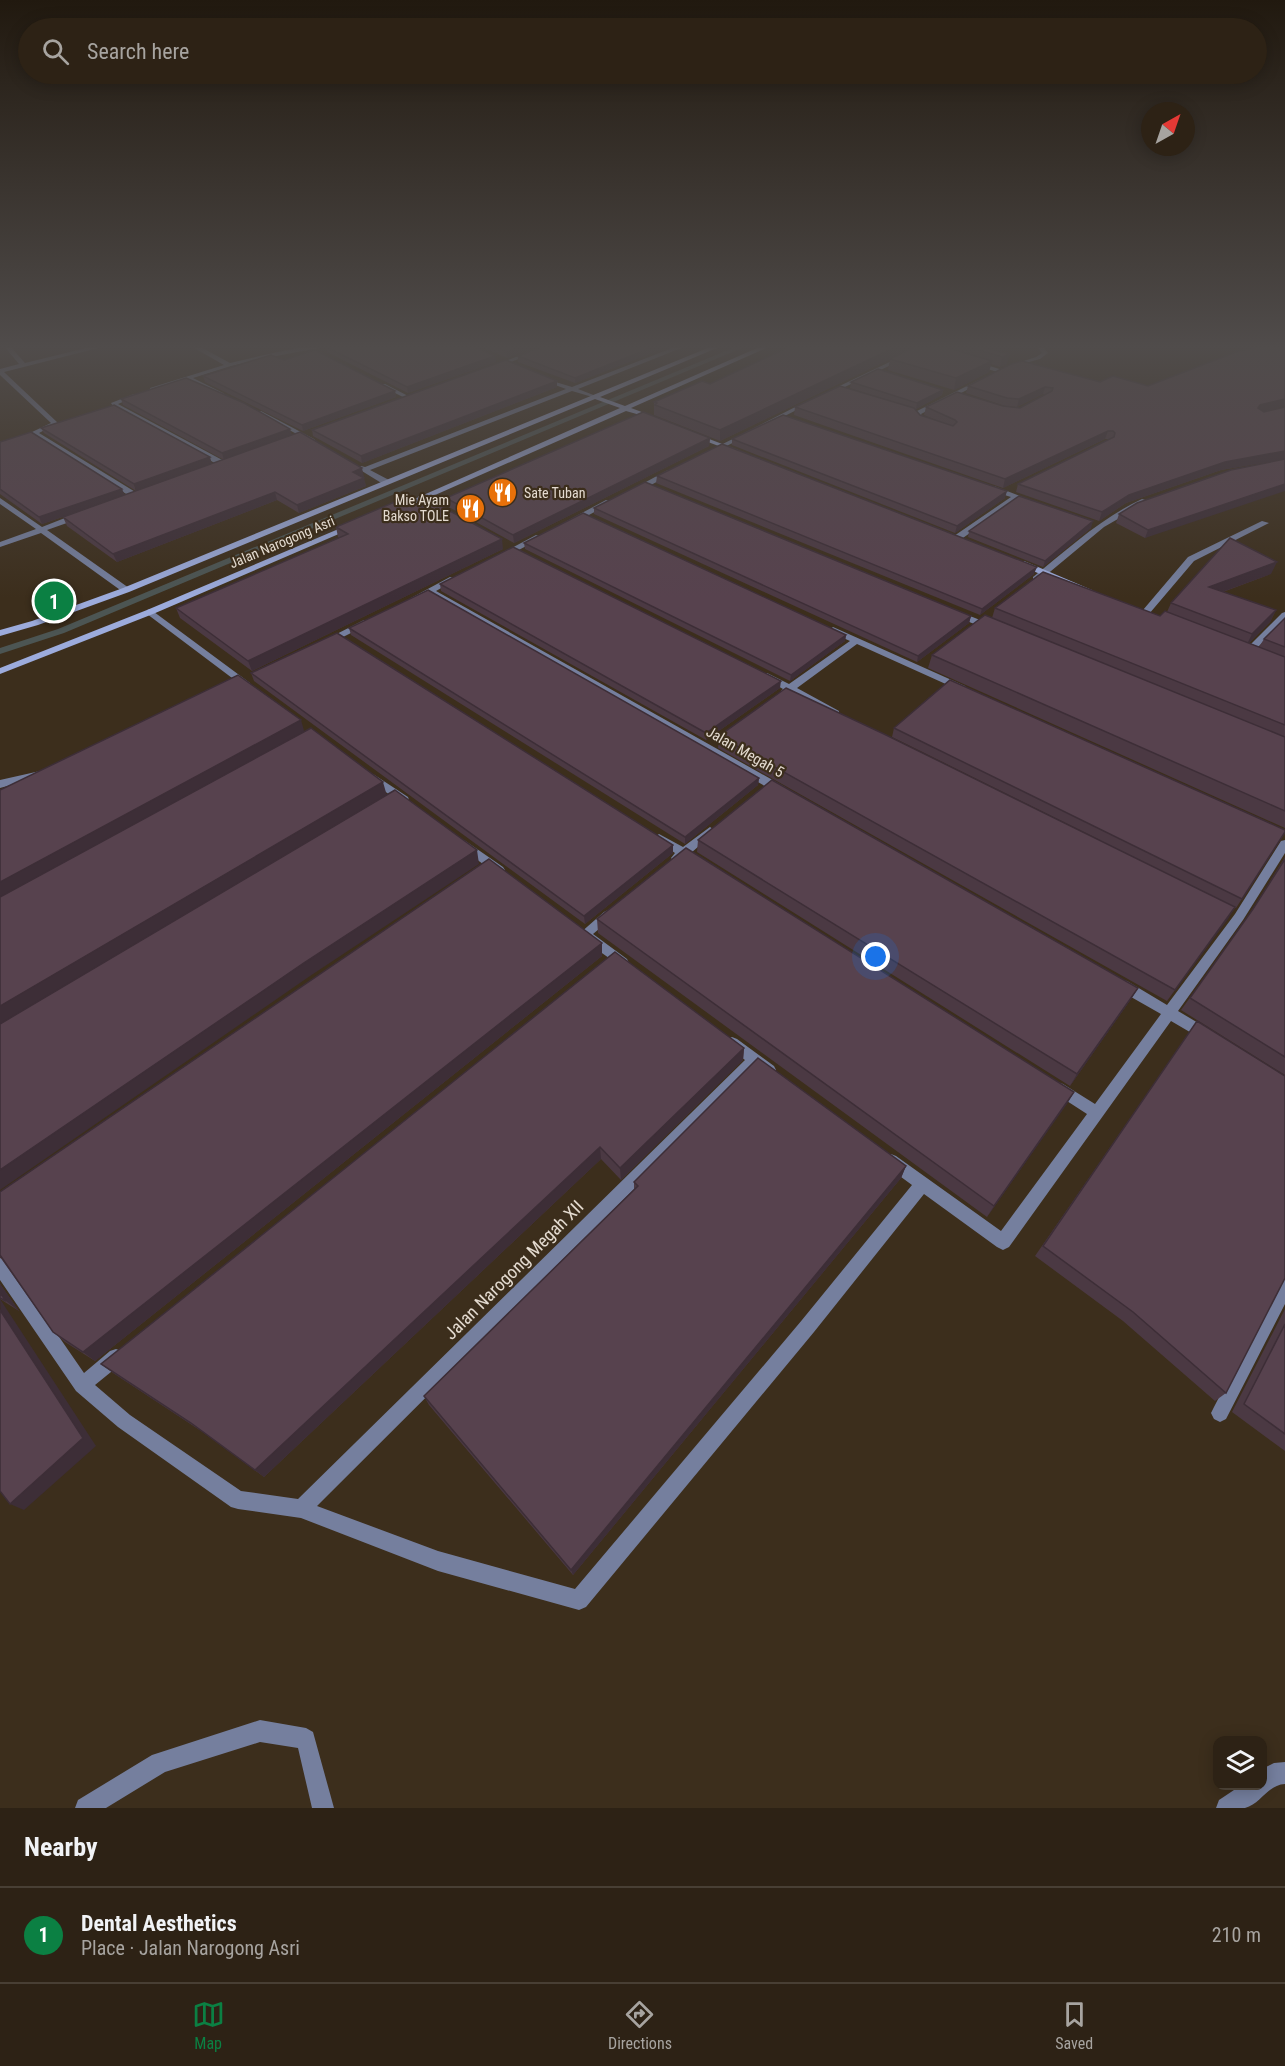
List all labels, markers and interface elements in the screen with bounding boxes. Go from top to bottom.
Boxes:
search box [18,18,1267,84]
icon: search [39,35,72,68]
text: Search here [87,39,189,64]
north arrow [1141,102,1195,156]
restaurant icon: Sate Tuban [487,477,519,509]
place label: Sate Tuban [524,485,585,501]
place label: Mie Ayam Bakso TOLE [383,492,449,524]
restaurant icon: Mie Ayam Bakso TOLE [454,492,486,524]
street label: Jalan Narogong Asri [227,513,337,571]
pin: 1 [34,578,74,624]
street label: Jalan Megah 5 [703,723,787,781]
your location [861,942,890,971]
street label: Jalan Narogong Megah XII [440,1196,588,1344]
map controls [1213,1736,1267,1790]
button: layers [1213,1736,1267,1790]
text: Nearby [24,1832,98,1862]
text: Dental Aesthetics [81,1911,237,1936]
text: 1 [38,1923,49,1947]
text: 210 m [1212,1923,1261,1947]
text: Place · Jalan Narogong Asri [81,1936,300,1960]
tab: Map [192,1998,225,2053]
tab: Directions [608,1998,672,2053]
tab: Saved [1055,1998,1093,2053]

